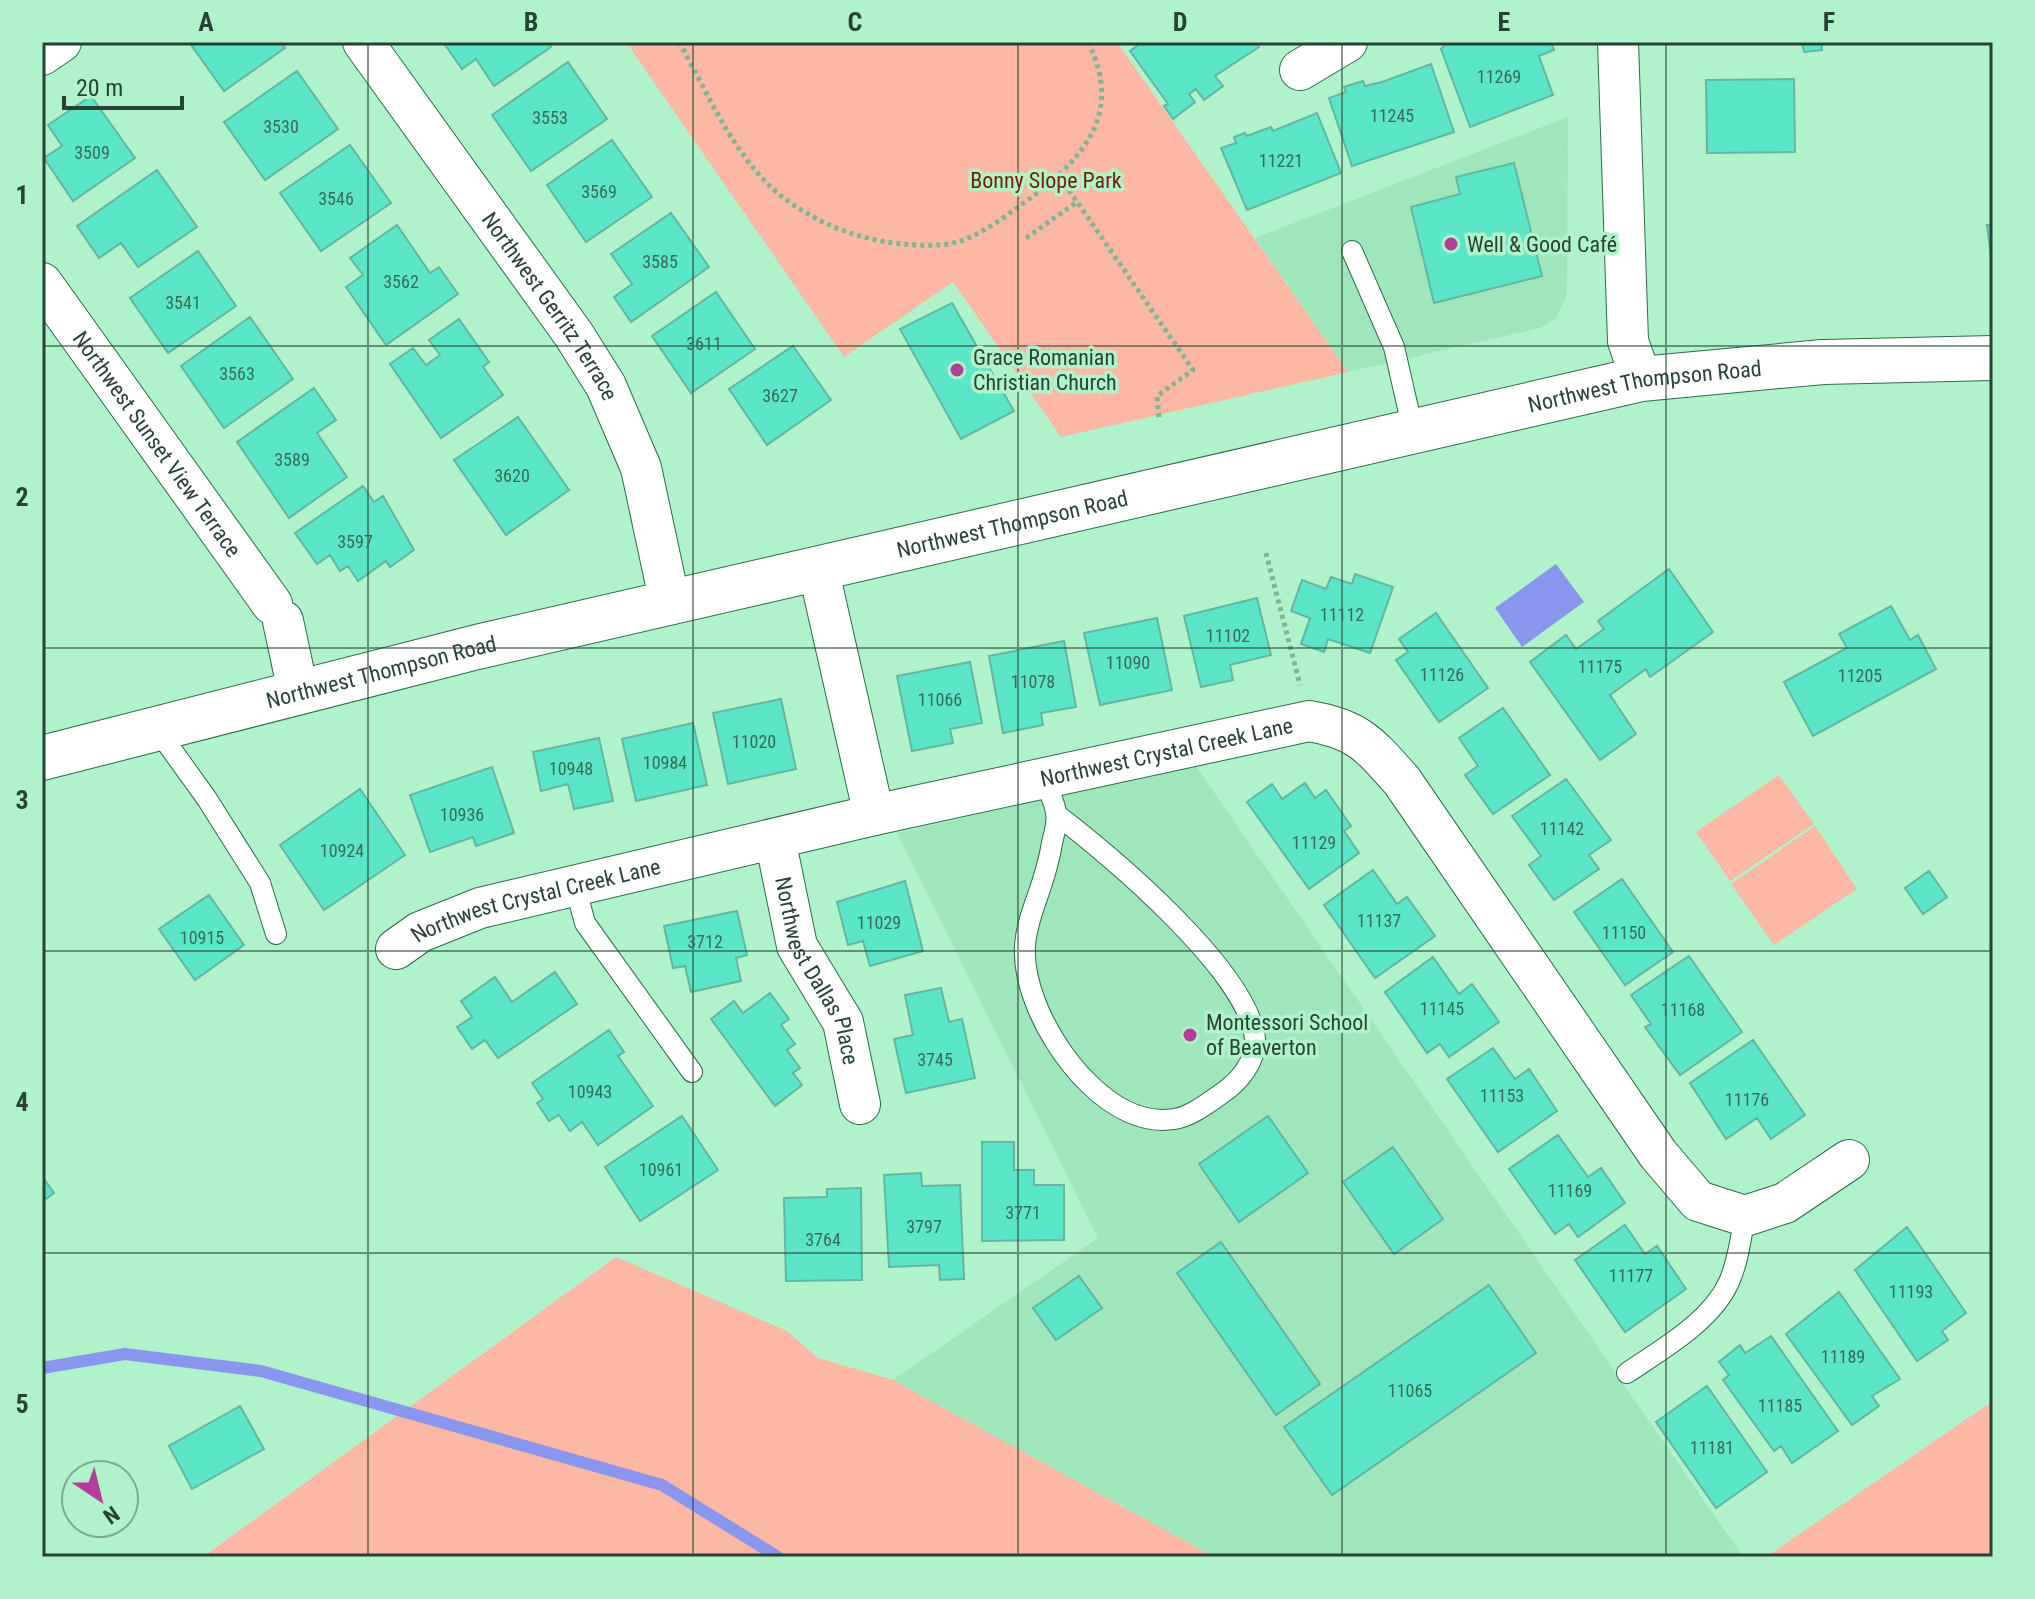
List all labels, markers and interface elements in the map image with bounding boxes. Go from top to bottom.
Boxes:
text: A [198,7,214,37]
text: B [524,7,538,37]
text: C [848,7,863,37]
text: D [1173,7,1187,37]
text: E [1498,7,1511,37]
text: F [1823,7,1835,37]
scale bar [64,60,182,110]
house number: 11269 [1477,66,1521,87]
text: 20 m [76,74,123,102]
house number: 11245 [1370,105,1414,126]
house number: 3553 [532,107,568,128]
house number: 3530 [263,116,299,137]
house number: 3509 [74,142,110,163]
house number: 11221 [1259,150,1303,171]
park label: Bonny Slope Park [970,168,1122,193]
text: 1 [15,180,29,210]
house number: 3569 [581,181,617,202]
house number: 3546 [318,188,354,209]
street label: Northwest Gerritz Terrace [477,207,623,404]
place label: Well & Good Café [1467,232,1617,257]
marker: Well & Good Café [1442,235,1460,253]
house number: 3585 [642,251,678,272]
house number: 3562 [383,271,419,292]
house number: 3541 [165,292,201,313]
street label: Northwest Sunset View Terrace [68,326,247,562]
house number: 3611 [686,333,722,354]
place label: Grace Romanian Christian Church [973,345,1117,395]
street label: Northwest Thompson Road [1526,355,1762,417]
marker: Grace Romanian Christian Church [948,361,966,379]
house number: 3563 [219,363,255,384]
house number: 3627 [762,385,798,406]
house number: 3589 [274,449,310,470]
house number: 3620 [494,465,530,486]
text: 2 [15,482,29,512]
street label: Northwest Thompson Road [894,485,1130,563]
house number: 3597 [337,531,373,552]
house number: 11112 [1320,604,1364,625]
house number: 11102 [1206,625,1250,646]
street label: Northwest Thompson Road [263,630,499,713]
house number: 11090 [1106,652,1150,673]
house number: 11175 [1578,656,1622,677]
house number: 11126 [1420,664,1464,685]
house number: 11205 [1838,665,1882,686]
house number: 11078 [1011,671,1055,692]
house number: 11066 [918,689,962,710]
street label: Northwest Crystal Creek Lane [1038,712,1295,791]
house number: 11020 [732,731,776,752]
house number: 10984 [643,752,687,773]
house number: 10948 [549,758,593,779]
text: 3 [15,785,29,815]
house number: 10936 [440,804,484,825]
house number: 11142 [1540,818,1584,839]
house number: 11129 [1292,832,1336,853]
house number: 10924 [320,840,364,861]
street label: Northwest Crystal Creek Lane [406,853,663,947]
street label: Northwest Dallas Place [771,874,864,1067]
house number: 11137 [1357,910,1401,931]
house number: 11029 [857,912,901,933]
house number: 11150 [1602,922,1646,943]
house number: 10915 [180,927,224,948]
house number: 3712 [687,931,723,952]
house number: 11145 [1420,998,1464,1019]
house number: 11168 [1661,999,1705,1020]
place label: Montessori School of Beaverton [1206,1010,1368,1060]
marker: Montessori School of Beaverton [1181,1026,1199,1044]
house number: 3745 [917,1049,953,1070]
house number: 10943 [568,1081,612,1102]
house number: 11153 [1480,1085,1524,1106]
text: 4 [15,1087,29,1117]
house number: 11176 [1725,1089,1769,1110]
house number: 10961 [639,1159,683,1180]
house number: 11169 [1548,1180,1592,1201]
house number: 3771 [1005,1202,1041,1223]
house number: 3797 [906,1216,942,1237]
house number: 3764 [805,1229,841,1250]
house number: 11177 [1609,1265,1653,1286]
house number: 11193 [1889,1281,1933,1302]
house number: 11189 [1821,1346,1865,1367]
house number: 11065 [1388,1380,1432,1401]
text: 5 [15,1389,29,1419]
house number: 11185 [1758,1395,1802,1416]
house number: 11181 [1690,1437,1734,1458]
north arrow [60,1459,140,1539]
text: N [98,1501,124,1529]

